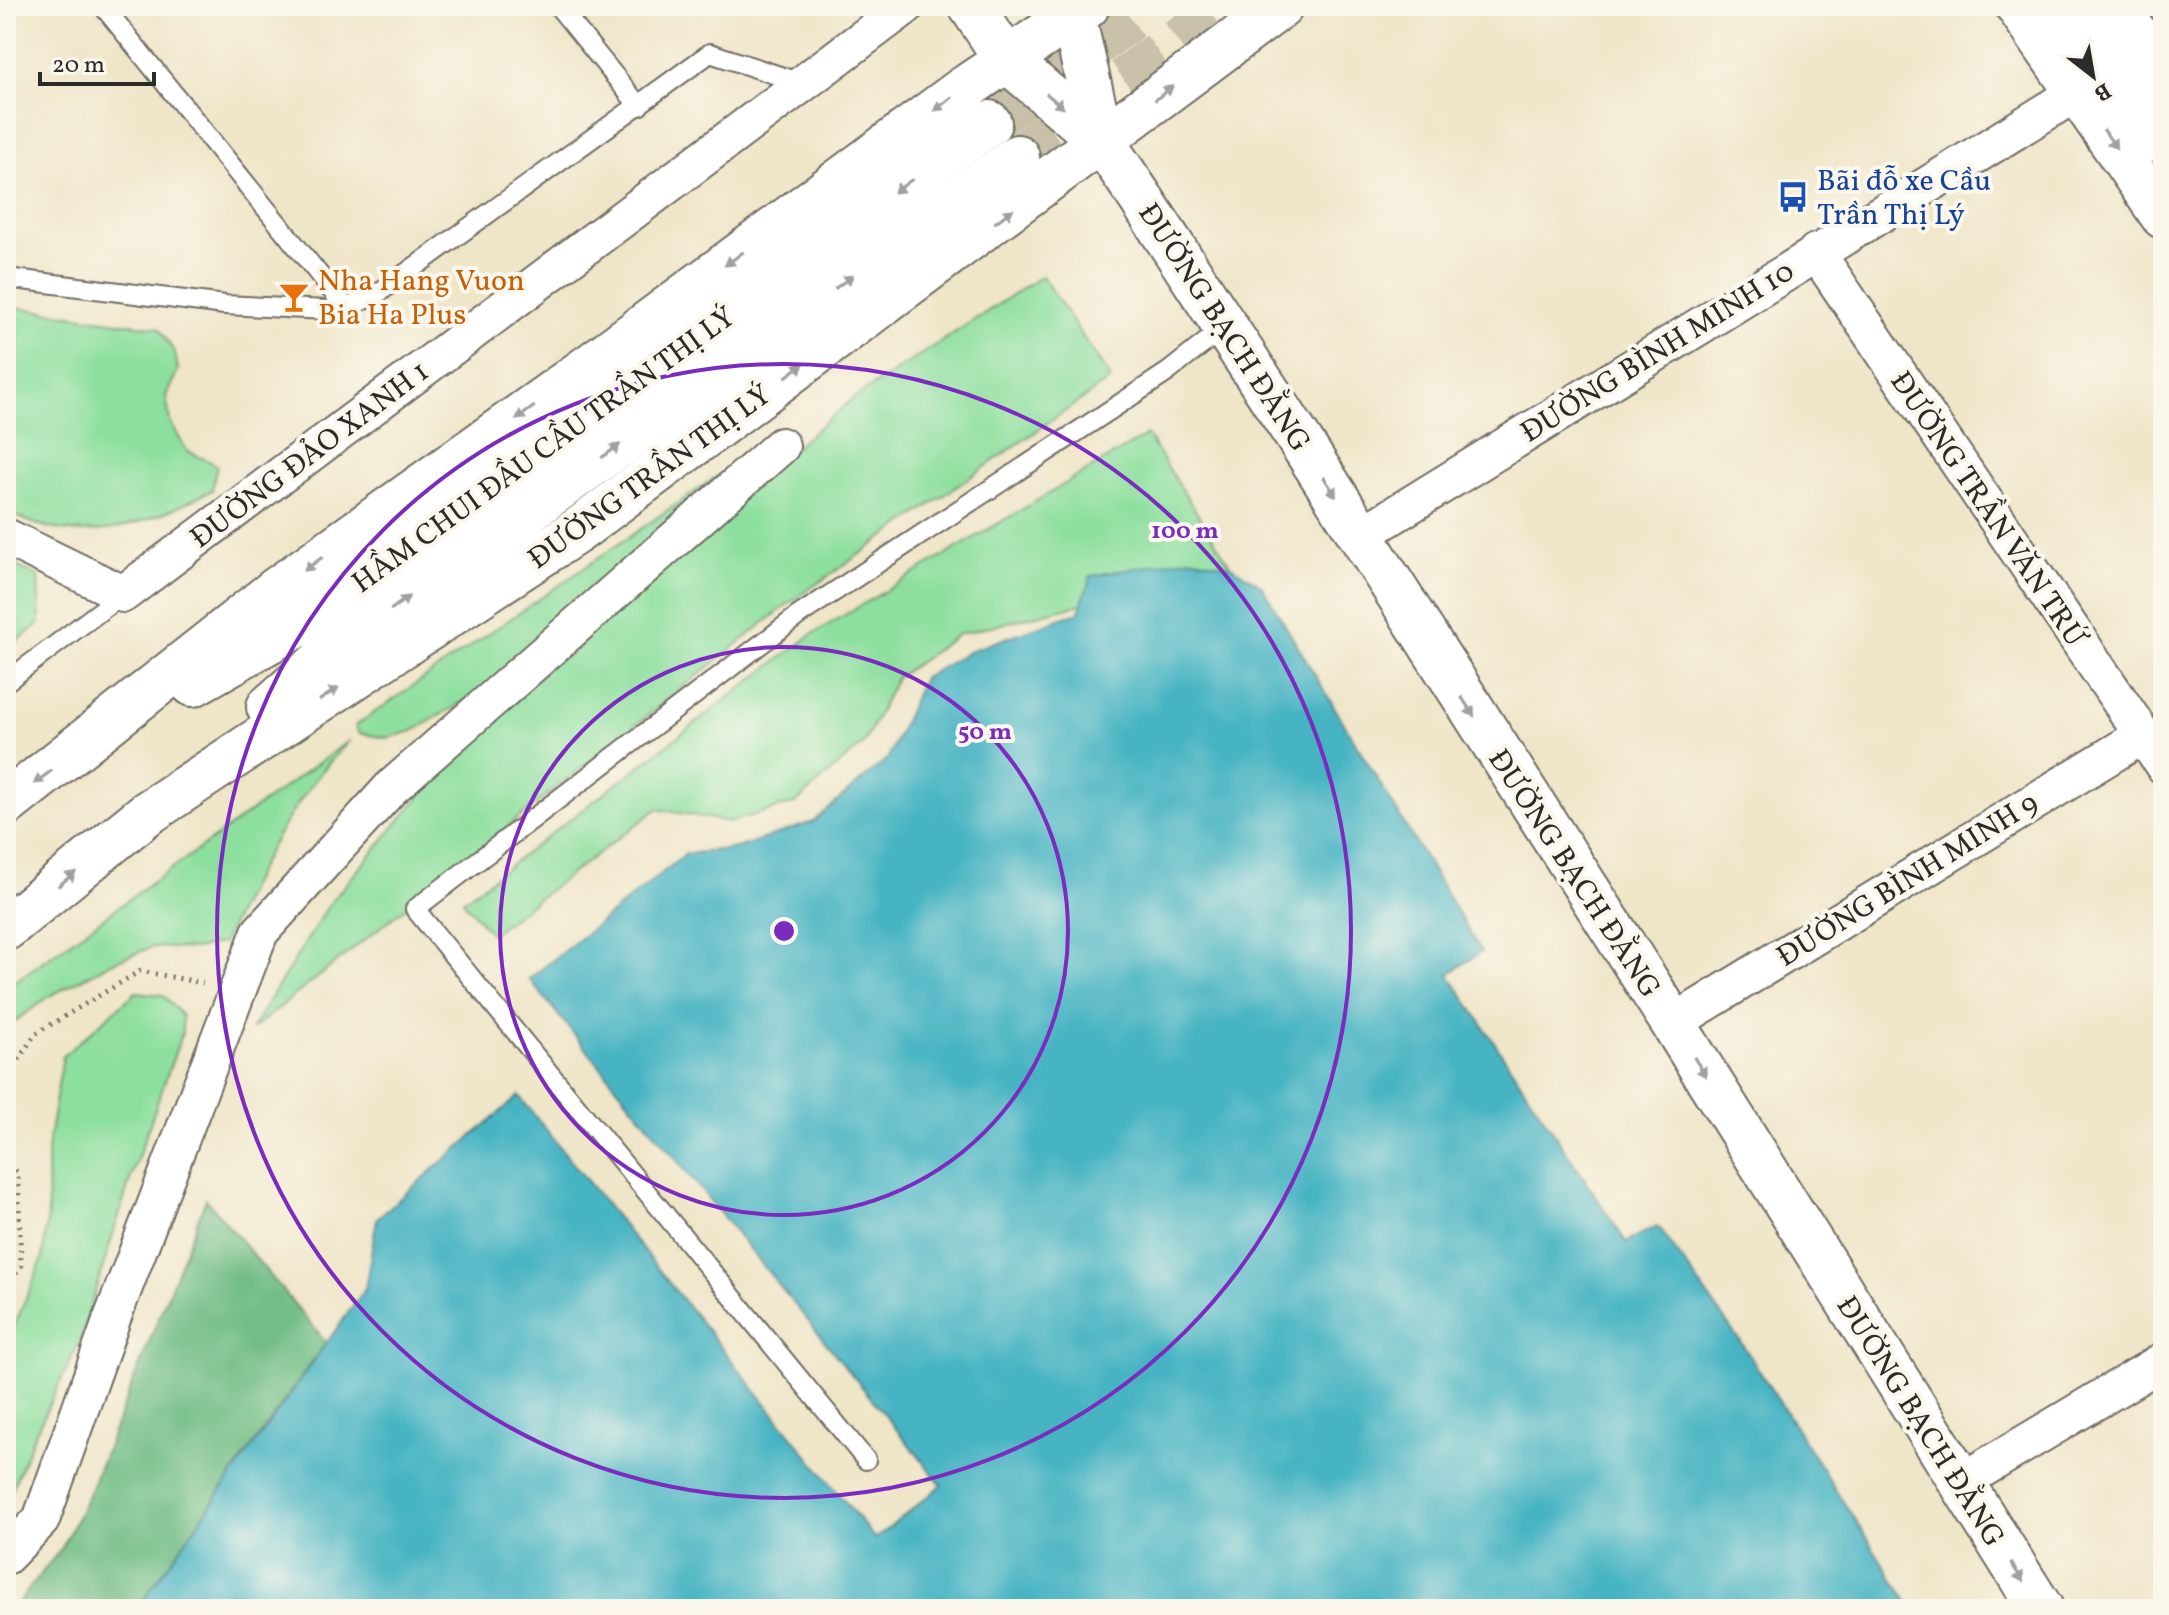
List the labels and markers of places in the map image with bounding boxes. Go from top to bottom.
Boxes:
place label: Bãi đỗ xe Cầu Trần Thị Lý [1817,161,1991,237]
bus stop icon: Bãi đỗ xe Cầu Trần Thị Lý [1776,180,1810,214]
place label: Nha Hang Vuon Bia Ha Plus [318,261,525,337]
bar icon: Nha Hang Vuon Bia Ha Plus [277,280,311,314]
centre of rings [770,917,798,945]

